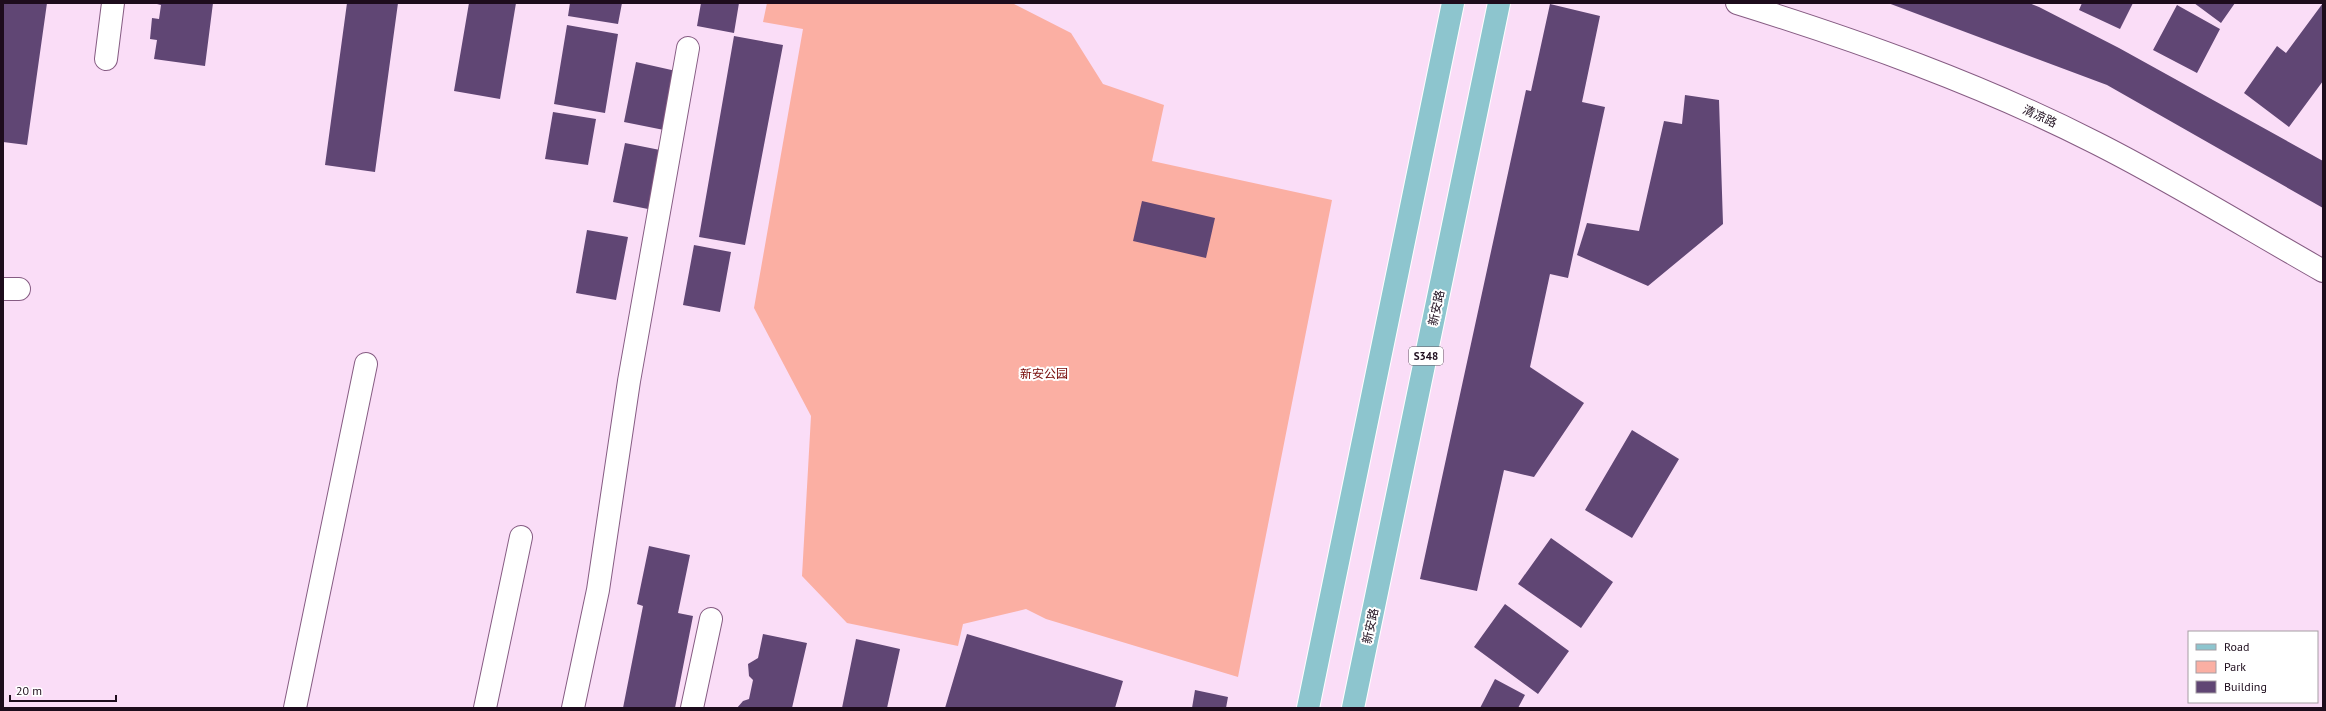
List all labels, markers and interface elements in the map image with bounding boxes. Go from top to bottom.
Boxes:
street label: 清凉路 [2021,102,2059,130]
street label: 新安路 [1425,289,1447,327]
road number: S348 [1409,347,1443,365]
park label: 新安公园 [1020,366,1068,381]
street label: 新安路 [1359,607,1381,645]
legend [2188,631,2318,703]
text: Road [2224,639,2249,654]
text: Park [2224,659,2246,674]
scale bar [10,677,116,703]
text: Building [2224,679,2267,694]
text: 20 m [16,683,42,698]

